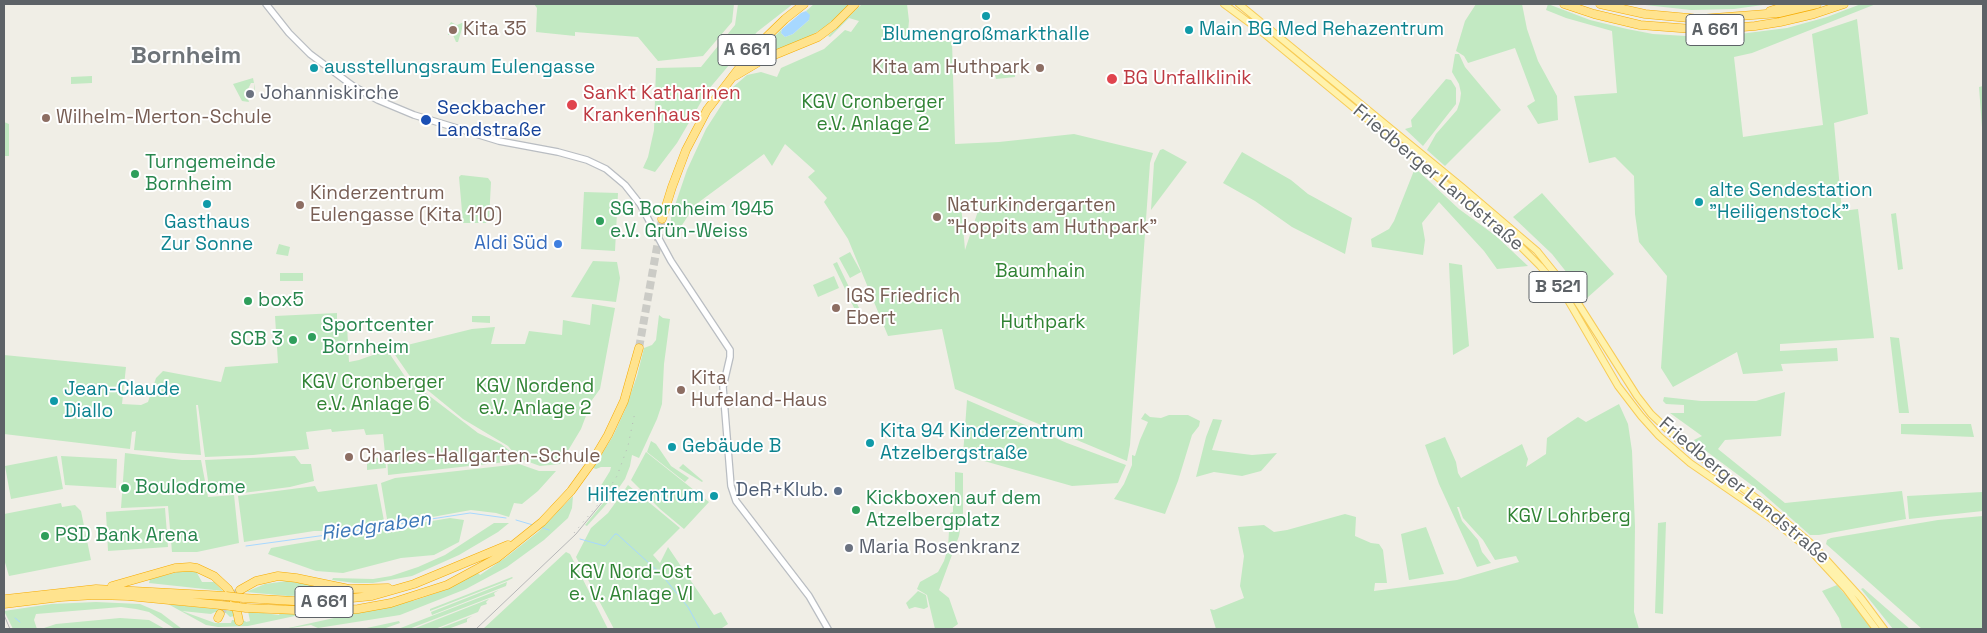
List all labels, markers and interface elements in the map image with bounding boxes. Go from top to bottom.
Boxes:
marker: Blumengroßmarkthalle [980,10,992,22]
road number: A 661 [1686,14,1744,46]
place label: Kita 35 [463,19,527,41]
place label: Main BG Med Rehazentrum [1199,19,1444,41]
marker: Kita 35 [447,24,459,36]
place label: Blumengroßmarkthalle [882,24,1090,46]
marker: Main BG Med Rehazentrum [1183,24,1195,36]
road number: A 661 [718,34,776,66]
district label: Bornheim [131,42,241,70]
place label: ausstellungsraum Eulengasse [324,57,595,79]
place label: Kita am Huthpark [872,57,1030,79]
marker: ausstellungsraum Eulengasse [308,62,320,74]
marker: Kita am Huthpark [1034,62,1046,74]
place label: BG Unfallklinik [1123,68,1252,90]
marker: BG Unfallklinik [1105,72,1119,86]
place label: Johanniskirche [260,83,399,105]
place label: Sankt Katharinen Krankenhaus [583,83,741,127]
marker: Johanniskirche [244,88,256,100]
park label: KGV Cronberger e.V. Anlage 2 [801,92,945,136]
place label: Seckbacher Landstraße [437,98,546,142]
marker: Sankt Katharinen Krankenhaus [565,98,579,112]
street label: Friedberger Landstraße [1348,100,1528,256]
place label: Wilhelm-Merton-Schule [56,107,272,129]
marker: Wilhelm-Merton-Schule [40,112,52,124]
marker: Seckbacher Landstraße [419,113,433,127]
place label: Turngemeinde Bornheim [145,152,276,196]
marker: Turngemeinde Bornheim [129,168,141,180]
place label: alte Sendestation "Heiligenstock" [1709,180,1873,224]
place label: Kinderzentrum Eulengasse (Kita 110) [310,183,502,227]
place label: Naturkindergarten "Hoppits am Huthpark" [947,195,1157,239]
marker: alte Sendestation "Heiligenstock" [1693,196,1705,208]
marker: Gasthaus Zur Sonne [201,198,213,210]
marker: Kinderzentrum Eulengasse (Kita 110) [294,199,306,211]
place label: SG Bornheim 1945 e.V. Grün-Weiss [610,199,774,243]
marker: Naturkindergarten "Hoppits am Huthpark" [931,211,943,223]
place label: Gasthaus Zur Sonne [161,212,253,256]
marker: SG Bornheim 1945 e.V. Grün-Weiss [594,215,606,227]
place label: Aldi Süd [474,233,548,255]
marker: Aldi Süd [552,238,564,250]
park label: Baumhain [995,261,1085,283]
road number: B 521 [1529,272,1587,302]
place label: IGS Friedrich Ebert [846,286,960,330]
place label: box5 [258,290,304,312]
marker: box5 [242,295,254,307]
marker: IGS Friedrich Ebert [830,302,842,314]
park label: Huthpark [1000,312,1086,334]
place label: Sportcenter Bornheim [322,315,434,359]
place label: SCB 3 [230,329,283,351]
marker: Sportcenter Bornheim [306,331,318,343]
marker: SCB 3 [287,334,299,346]
place label: Kita Hufeland-Haus [691,368,827,412]
park label: KGV Cronberger e.V. Anlage 6 [301,372,445,416]
park label: KGV Nordend e.V. Anlage 2 [476,376,594,420]
place label: Jean-Claude Diallo [64,379,180,423]
marker: Kita Hufeland-Haus [675,384,687,396]
marker: Jean-Claude Diallo [48,395,60,407]
street label: Friedberger Landstraße [1654,413,1834,569]
place label: Kita 94 Kinderzentrum Atzelbergstraße [880,421,1084,465]
place label: Gebäude B [682,436,781,458]
marker: Kita 94 Kinderzentrum Atzelbergstraße [864,437,876,449]
marker: Gebäude B [666,441,678,453]
place label: Charles-Hallgarten-Schule [359,446,600,468]
marker: Charles-Hallgarten-Schule [343,451,355,463]
place label: Boulodrome [135,477,246,499]
place label: DeR+Klub. [736,480,828,502]
marker: Boulodrome [119,482,131,494]
place label: Hilfezentrum [587,485,704,507]
marker: DeR+Klub. [832,485,844,497]
place label: Kickboxen auf dem Atzelbergplatz [866,488,1041,532]
marker: Hilfezentrum [708,490,720,502]
marker: Kickboxen auf dem Atzelbergplatz [850,504,862,516]
park label: KGV Lohrberg [1507,506,1631,528]
water label: Riedgraben [319,507,433,547]
place label: PSD Bank Arena [55,525,198,547]
marker: PSD Bank Arena [39,530,51,542]
place label: Maria Rosenkranz [859,537,1020,559]
marker: Maria Rosenkranz [843,542,855,554]
park label: KGV Nord-Ost e. V. Anlage VI [569,562,693,606]
road number: A 661 [295,586,353,618]

